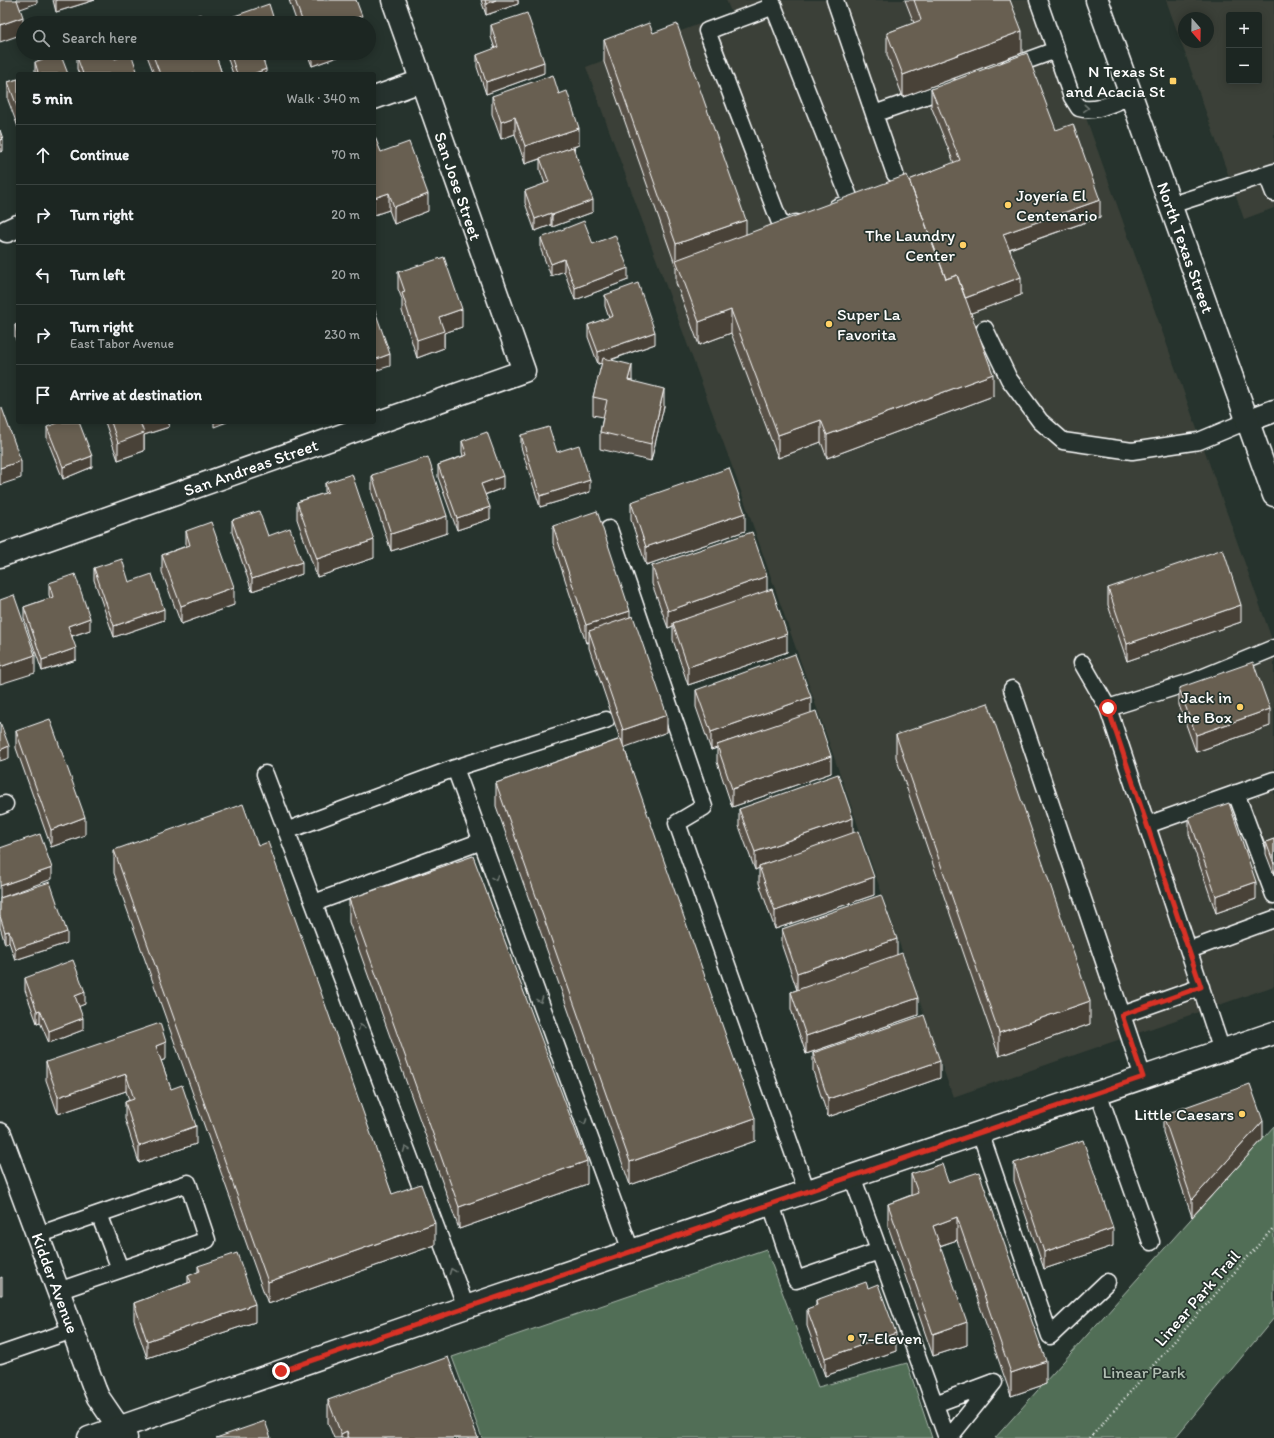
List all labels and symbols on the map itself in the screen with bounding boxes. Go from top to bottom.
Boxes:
north arrow [1178,12,1214,48]
place label: N Texas St and Acacia St [1066,61,1166,101]
marker: N Texas St and Acacia St [1168,76,1178,86]
one-way arrow [1083,104,1089,113]
street label: San Jose Street [430,129,486,243]
street label: North Texas Street [1153,179,1218,316]
place label: Joyería El Centenario [1016,185,1097,225]
marker: Joyería El Centenario [1003,200,1013,210]
place label: The Laundry Center [865,225,955,265]
marker: The Laundry Center [958,240,968,250]
place label: Super La Favorita [837,304,901,344]
marker: Super La Favorita [824,319,834,329]
street label: San Andreas Street [181,434,321,500]
place label: Jack in the Box [1177,687,1233,727]
route start [1099,699,1117,717]
marker: Jack in the Box [1235,702,1245,712]
one-way arrow [490,874,499,881]
one-way arrow [535,996,543,1003]
one-way arrow [357,1024,365,1031]
place label: Little Caesars [1134,1104,1234,1124]
marker: Little Caesars [1237,1109,1247,1119]
one-way arrow [580,1118,588,1125]
one-way arrow [403,1146,411,1153]
street label: Kidder Avenue [28,1230,83,1336]
street label: Linear Park Trail [1150,1246,1244,1350]
one-way arrow [449,1267,457,1274]
place label: 7-Eleven [859,1328,922,1348]
marker: 7-Eleven [846,1333,856,1343]
route end [272,1362,290,1380]
park label: Linear Park [1102,1362,1186,1382]

